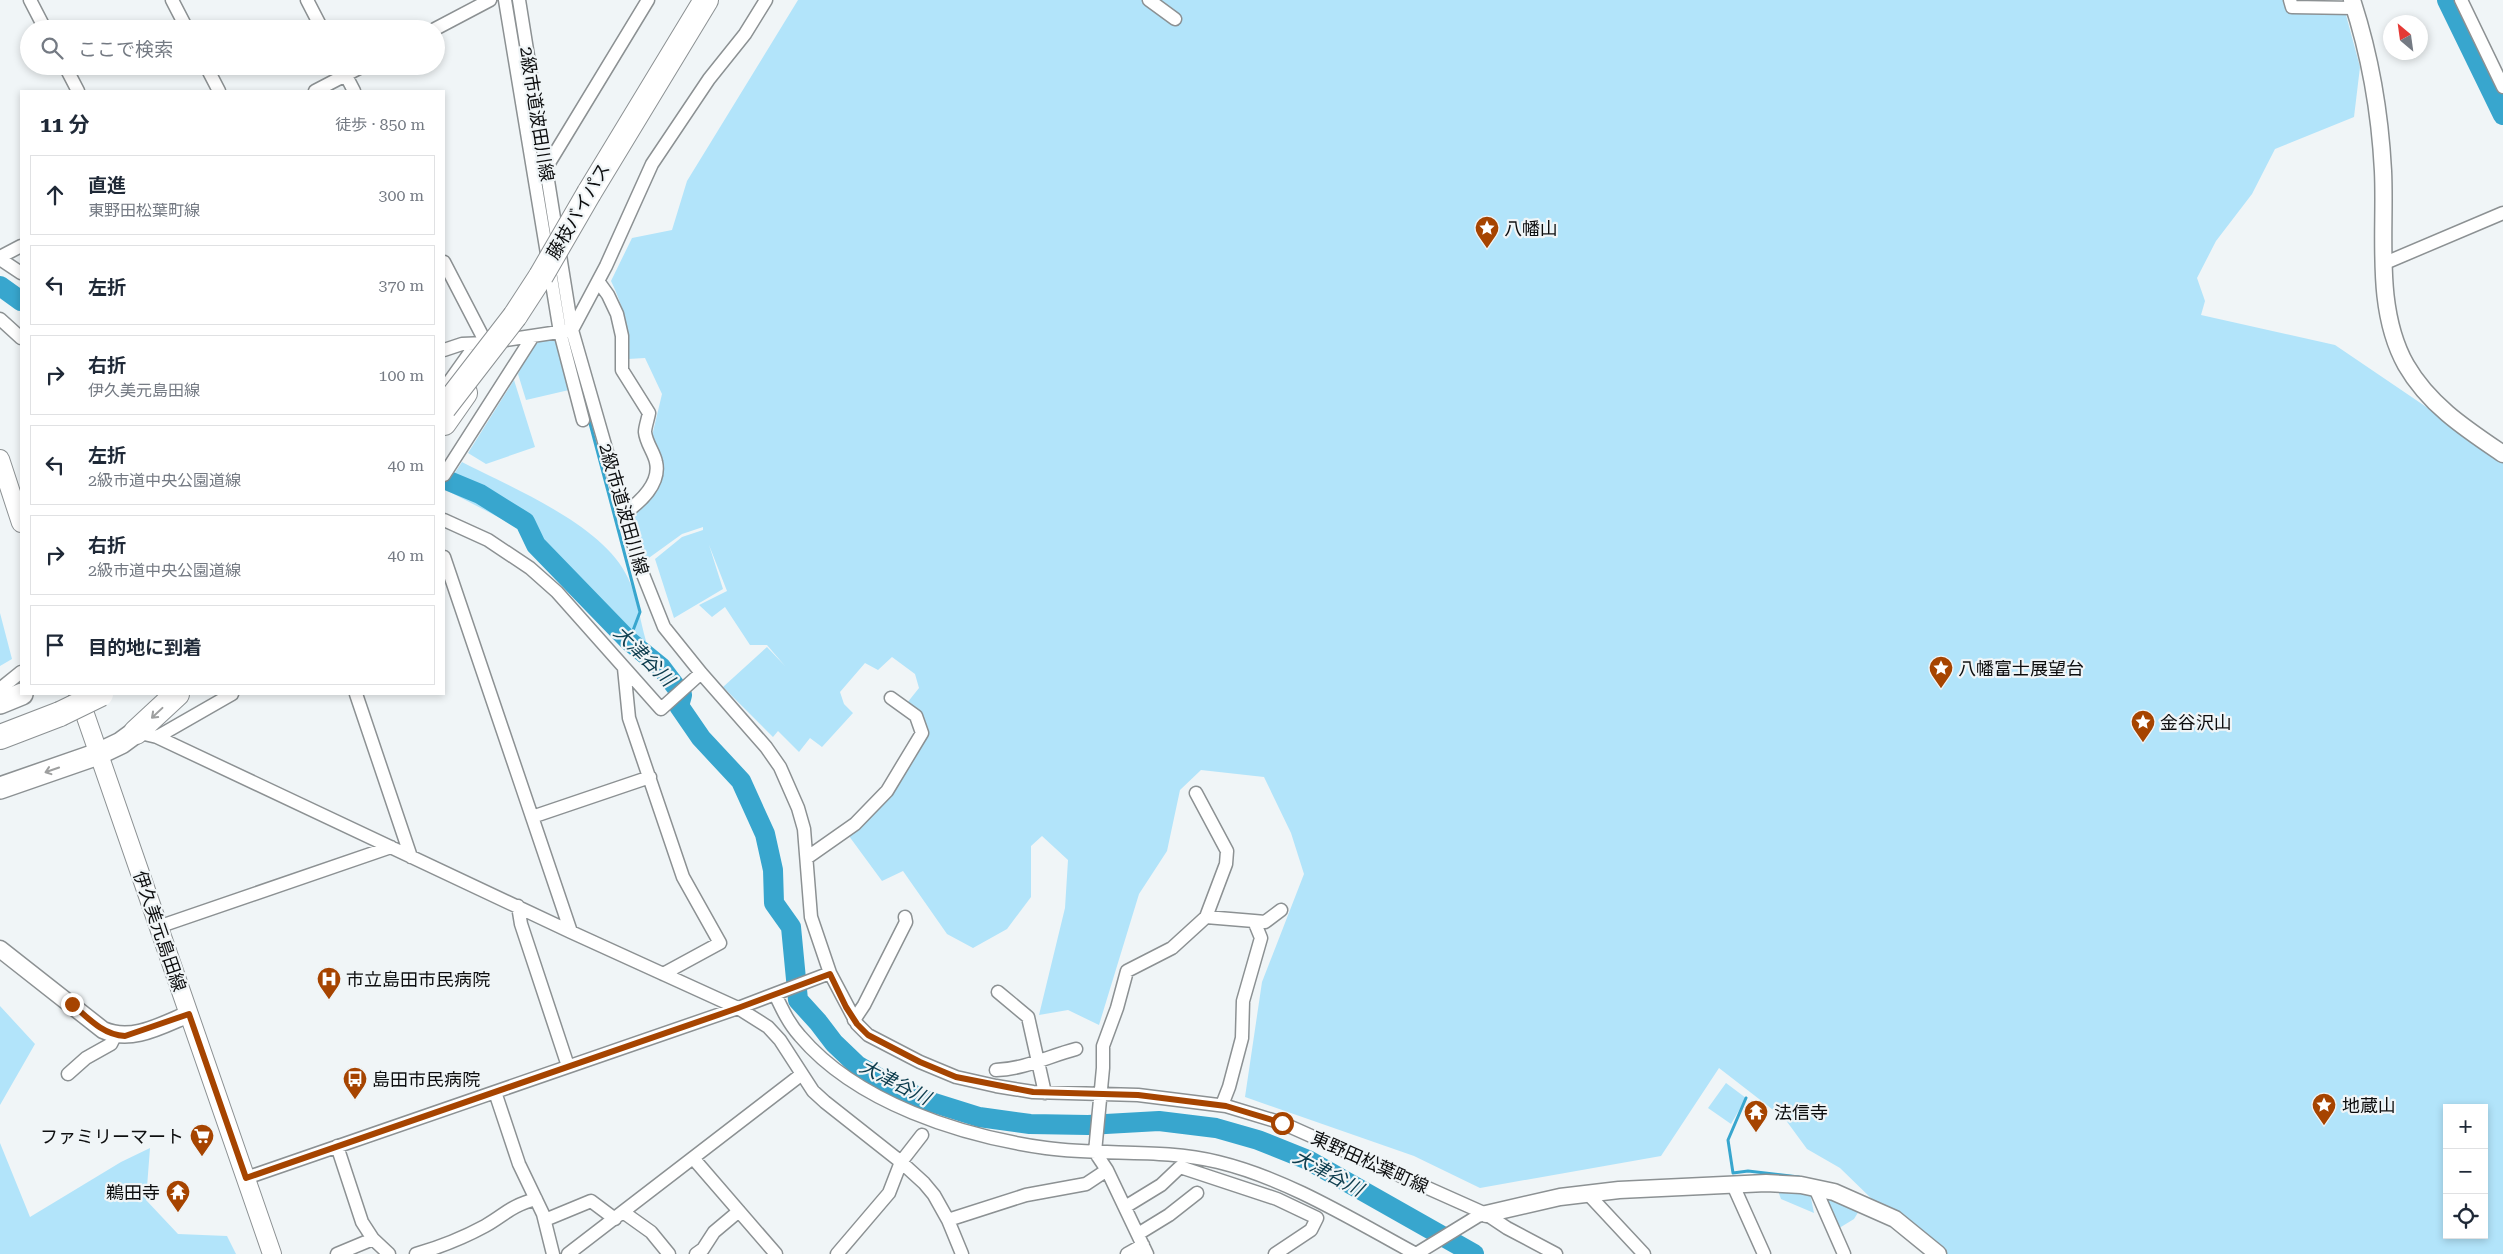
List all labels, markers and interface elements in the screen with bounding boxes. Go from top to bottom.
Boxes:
north arrow [2383,15,2428,60]
search box [20,20,445,75]
icon: search [38,34,66,62]
text: ここで検索 [78,38,173,61]
street label: 2級市道波田川線 [516,45,558,183]
text: 11 分 [40,113,90,137]
text: 徒歩 · 850 m [335,115,425,134]
street label: 藤枝バイパス [542,159,614,263]
text: 直進 [88,174,126,197]
icon: ahead [41,181,69,209]
text: 300 m [378,186,424,205]
text: 東野田松葉町線 [88,201,200,220]
place icon: 八幡山 [1474,215,1500,249]
place label: 八幡山 [1504,218,1558,239]
icon: left [41,271,69,299]
text: 左折 [88,276,126,299]
text: 370 m [378,276,424,295]
text: 右折 [88,354,126,377]
icon: right [41,361,69,389]
text: 100 m [378,366,424,385]
text: 伊久美元島田線 [88,381,200,400]
street label: 2級市道波田川線 [595,441,653,577]
text: 左折 [88,444,126,467]
icon: left [41,451,69,479]
text: 40 m [387,456,424,475]
text: 2級市道中央公園道線 [88,471,241,490]
text: 右折 [88,534,126,557]
icon: right [41,541,69,569]
text: 40 m [387,546,424,565]
text: 2級市道中央公園道線 [88,561,241,580]
water label: 大津谷川 [609,621,680,692]
icon: arrive [41,631,69,659]
text: 目的地に到着 [88,636,202,659]
place icon: 八幡富士展望台 [1928,655,1954,689]
place label: 八幡富士展望台 [1958,658,2084,679]
one-way arrow [150,707,163,719]
place icon: 金谷沢山 [2130,709,2156,743]
place label: 金谷沢山 [2160,712,2232,733]
one-way arrow [45,766,60,775]
street label: 伊久美元島田線 [130,868,190,994]
hospital icon: 市立島田市民病院 [316,966,342,1000]
place label: 市立島田市民病院 [346,969,490,990]
route end [61,993,84,1016]
water label: 大津谷川 [856,1054,936,1110]
bus stop icon: 島田市民病院 [342,1066,368,1100]
place label: 島田市民病院 [372,1069,480,1090]
place icon: 地蔵山 [2311,1092,2337,1126]
place label: 地蔵山 [2342,1095,2396,1116]
temple icon: 法信寺 [1743,1099,1769,1133]
place label: 法信寺 [1774,1102,1828,1123]
map controls [2443,1104,2488,1239]
button: + [2443,1104,2488,1149]
route start [1271,1112,1294,1135]
supermarket icon: ファミリーマート [189,1123,215,1157]
place label: ファミリーマート [40,1126,184,1147]
street label: 東野田松葉町線 [1308,1127,1432,1197]
water label: 大津谷川 [1289,1145,1369,1202]
button: − [2443,1149,2488,1194]
temple icon: 鵜田寺 [165,1179,191,1213]
place label: 鵜田寺 [106,1182,160,1203]
button: locate [2443,1194,2488,1239]

